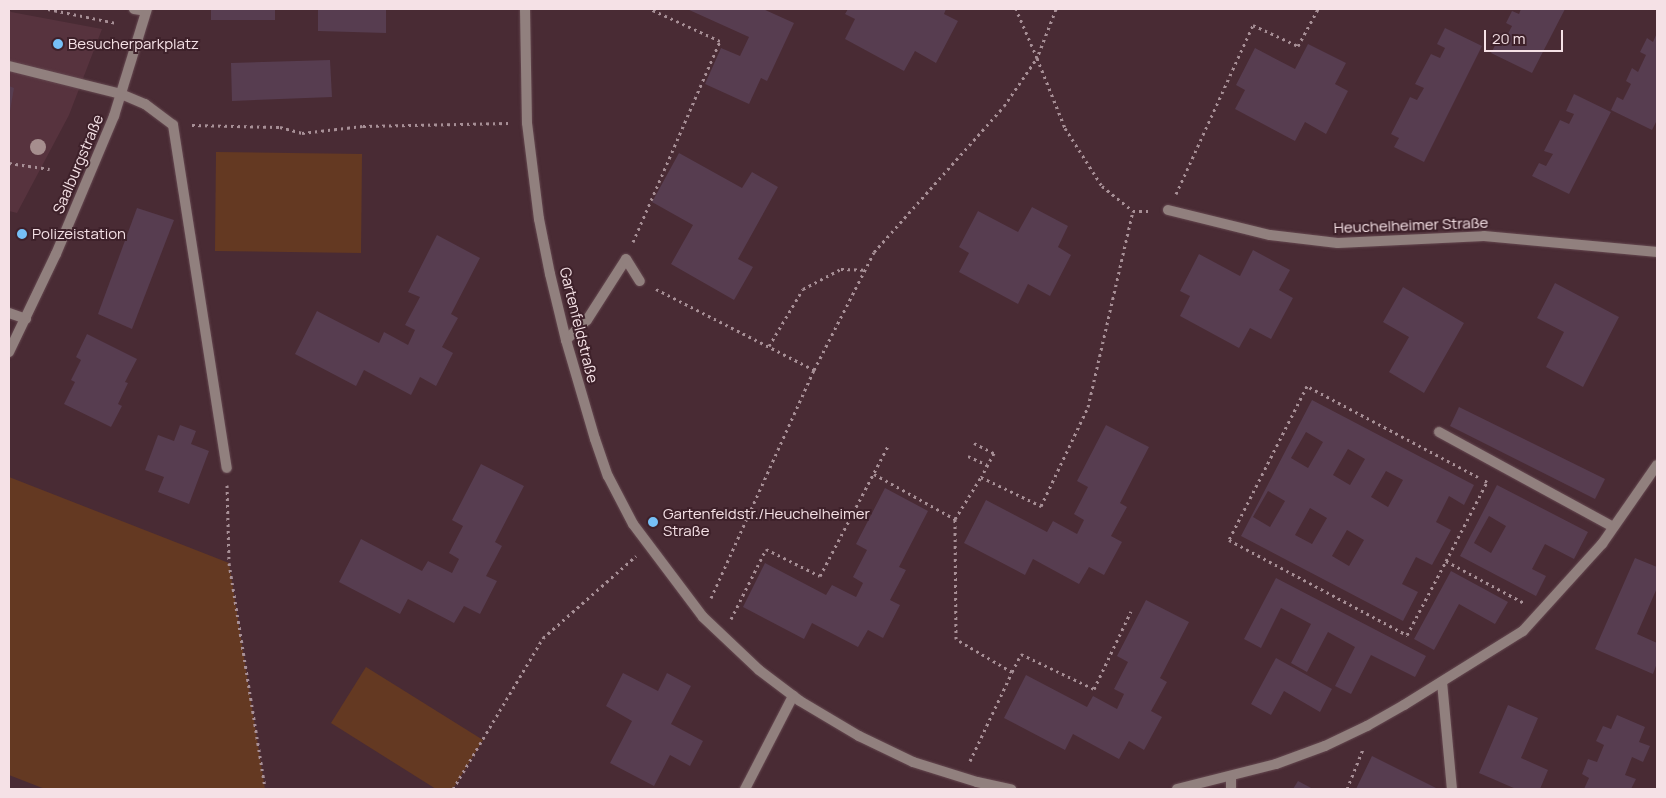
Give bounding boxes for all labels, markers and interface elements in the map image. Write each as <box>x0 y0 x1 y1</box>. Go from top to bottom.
scale bar <box>1486 20 1565 52</box>
text: 20 m <box>1492 28 1525 49</box>
place label: Besucherparkplatz <box>68 35 199 53</box>
marker: Besucherparkplatz <box>52 38 64 50</box>
street label: Saalburgstraße <box>49 112 107 216</box>
street label: Heuchelheimer Straße <box>1333 213 1489 237</box>
place label: Polizeistation <box>32 225 126 243</box>
marker: Polizeistation <box>16 228 28 240</box>
street label: Gartenfeldstraße <box>556 265 602 385</box>
place label: Gartenfeldstr./Heuchelheimer Straße <box>663 504 870 539</box>
marker: Gartenfeldstr./Heuchelheimer Straße <box>647 516 659 528</box>

